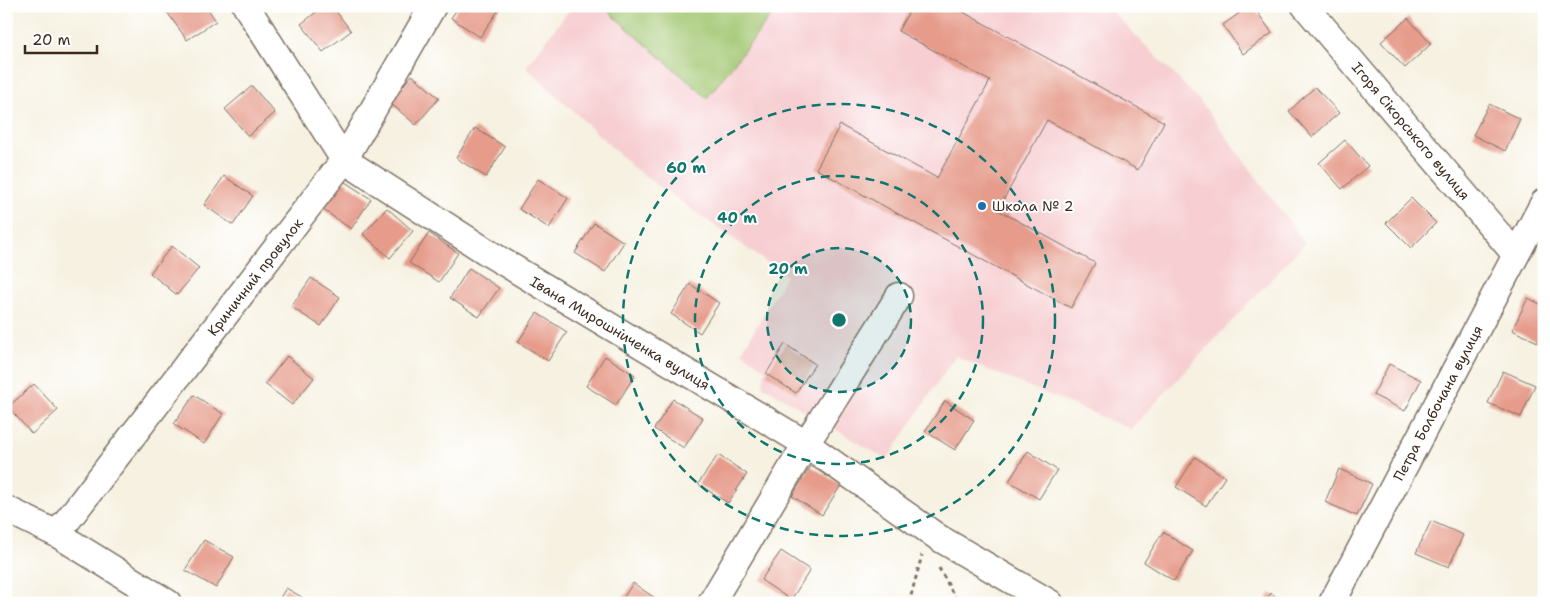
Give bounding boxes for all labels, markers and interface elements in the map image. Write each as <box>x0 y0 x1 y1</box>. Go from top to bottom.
scale bar <box>25 22 98 54</box>
text: 20 m <box>32 30 71 50</box>
street label: Ігоря Сікорського вулиця <box>1348 58 1474 204</box>
text: 60 m <box>666 158 706 178</box>
place label: Школа № 2 <box>992 197 1074 215</box>
marker: Школа № 2 <box>976 200 988 212</box>
text: 40 m <box>717 208 757 228</box>
street label: Криничний провулок <box>203 214 307 340</box>
text: 20 m <box>768 259 808 279</box>
street label: Івана Мирошниченка вулиця <box>527 272 713 394</box>
centre of rings <box>830 311 848 329</box>
street label: Петра Болбочана вулиця <box>1389 322 1487 484</box>

